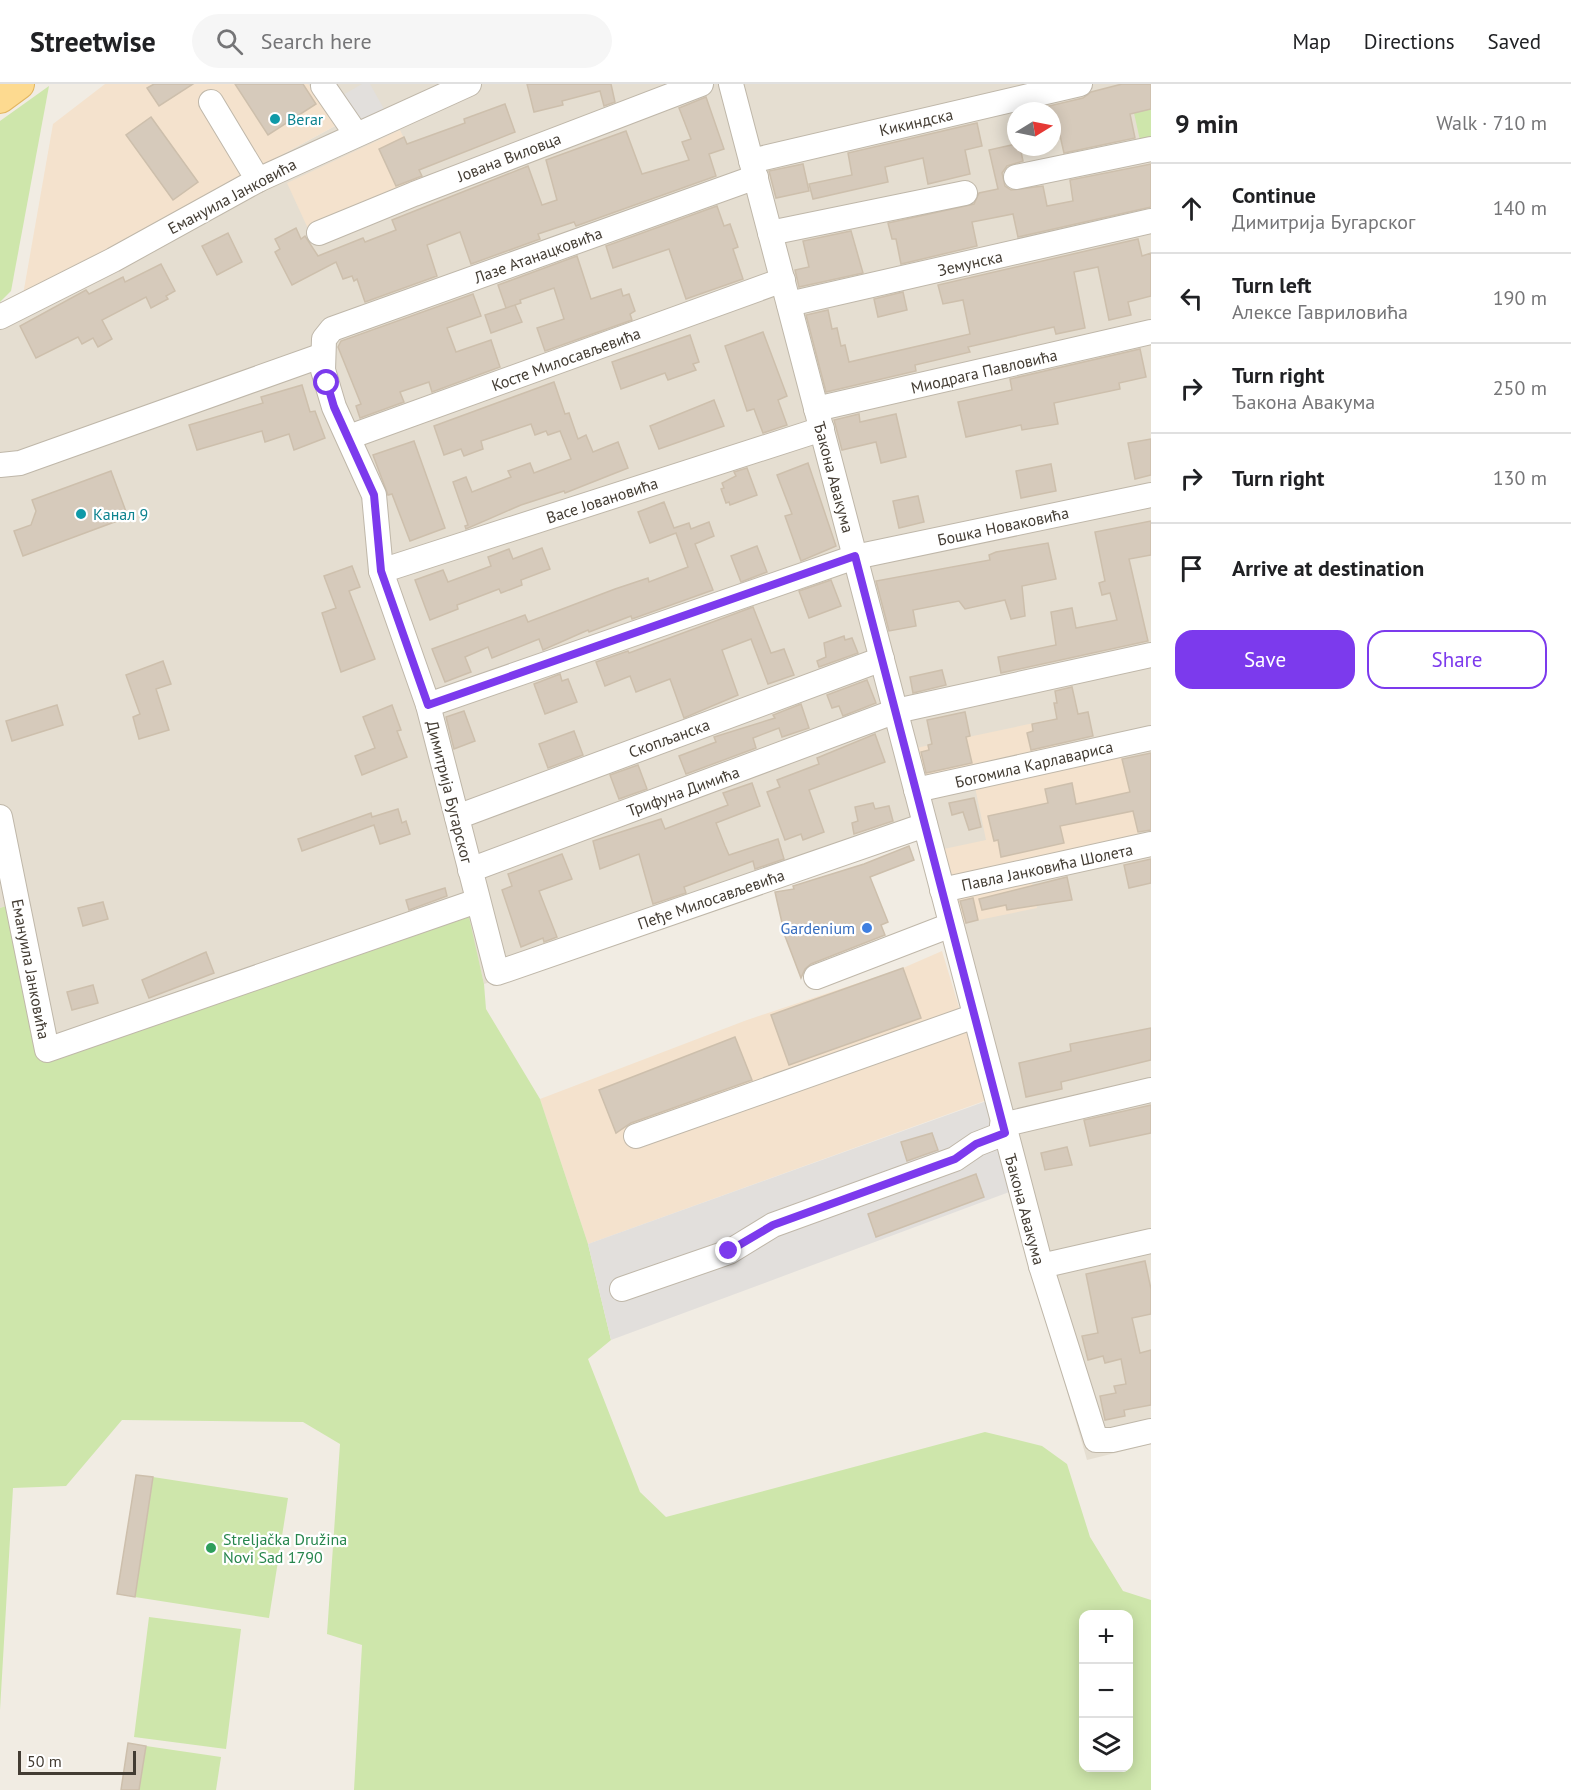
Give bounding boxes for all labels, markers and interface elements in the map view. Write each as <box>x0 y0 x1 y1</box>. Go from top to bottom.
search box <box>192 14 612 68</box>
text: Streetwise <box>30 23 156 60</box>
icon: search <box>213 25 246 58</box>
text: Search here <box>261 27 372 55</box>
text: Map <box>1292 28 1331 55</box>
text: Directions <box>1364 28 1455 55</box>
text: Saved <box>1488 28 1541 55</box>
north arrow <box>1007 102 1061 156</box>
street label: Кикиндска <box>877 104 955 140</box>
text: 9 min <box>1175 107 1238 140</box>
place label: Berar <box>287 109 324 129</box>
text: Walk · 710 m <box>1436 110 1547 136</box>
marker: Berar <box>268 112 282 126</box>
street label: Јована Виловца <box>453 128 564 186</box>
street label: Емануила Јанковића <box>164 154 300 238</box>
text: Continue <box>1232 181 1316 209</box>
icon: ahead <box>1175 192 1208 225</box>
text: 140 m <box>1493 195 1547 221</box>
text: Димитрија Бугарског <box>1232 209 1415 235</box>
street label: Лазе Атанацковића <box>470 223 605 288</box>
street label: Земунска <box>936 246 1004 280</box>
text: Turn left <box>1232 271 1312 299</box>
icon: left <box>1175 282 1208 315</box>
text: 190 m <box>1493 285 1547 311</box>
text: Алексе Гавриловића <box>1232 299 1408 325</box>
street label: Косте Милосављевића <box>489 323 643 395</box>
street label: Миодрага Павловића <box>909 344 1059 398</box>
text: Turn right <box>1232 361 1324 389</box>
route start <box>313 369 339 395</box>
icon: right <box>1175 372 1208 405</box>
text: 250 m <box>1493 375 1547 401</box>
text: Ђакона Авакума <box>1232 389 1375 415</box>
street label: Ђакона Авакума <box>810 419 858 535</box>
icon: right <box>1175 462 1208 495</box>
text: Turn right <box>1232 464 1324 492</box>
text: 130 m <box>1493 465 1547 491</box>
street label: Васе Јовановића <box>544 473 660 527</box>
street label: Бошка Новаковића <box>936 502 1070 550</box>
place label: Канал 9 <box>93 504 148 524</box>
marker: Канал 9 <box>74 507 88 521</box>
icon: arrive <box>1175 552 1208 585</box>
text: Arrive at destination <box>1232 554 1424 582</box>
button: Save <box>1175 630 1355 689</box>
button: Share <box>1367 630 1547 689</box>
street label: Скопљанска <box>626 714 712 762</box>
street label: Димитрија Бугарског <box>423 718 477 866</box>
street label: Богомила Карлавариса <box>953 736 1115 792</box>
street label: Трифуна Димића <box>624 761 742 821</box>
street label: Павла Јанковића Шолета <box>959 839 1135 895</box>
street label: Пеђе Милосављевића <box>635 864 787 934</box>
street label: Емануила Јанковића <box>8 897 54 1041</box>
place label: Gardenium <box>780 918 855 938</box>
marker: Gardenium <box>860 921 874 935</box>
street label: Ђакона Авакума <box>1001 1151 1049 1267</box>
route end <box>715 1237 741 1263</box>
place label: Streljačka Družina Novi Sad 1790 <box>223 1529 347 1567</box>
marker: Streljačka Družina Novi Sad 1790 <box>204 1541 218 1555</box>
map controls <box>1079 1610 1133 1772</box>
button: + <box>1079 1610 1133 1664</box>
button: − <box>1079 1664 1133 1718</box>
button: layers <box>1079 1718 1133 1772</box>
scale bar <box>18 1748 136 1776</box>
text: 50 m <box>27 1751 62 1771</box>

